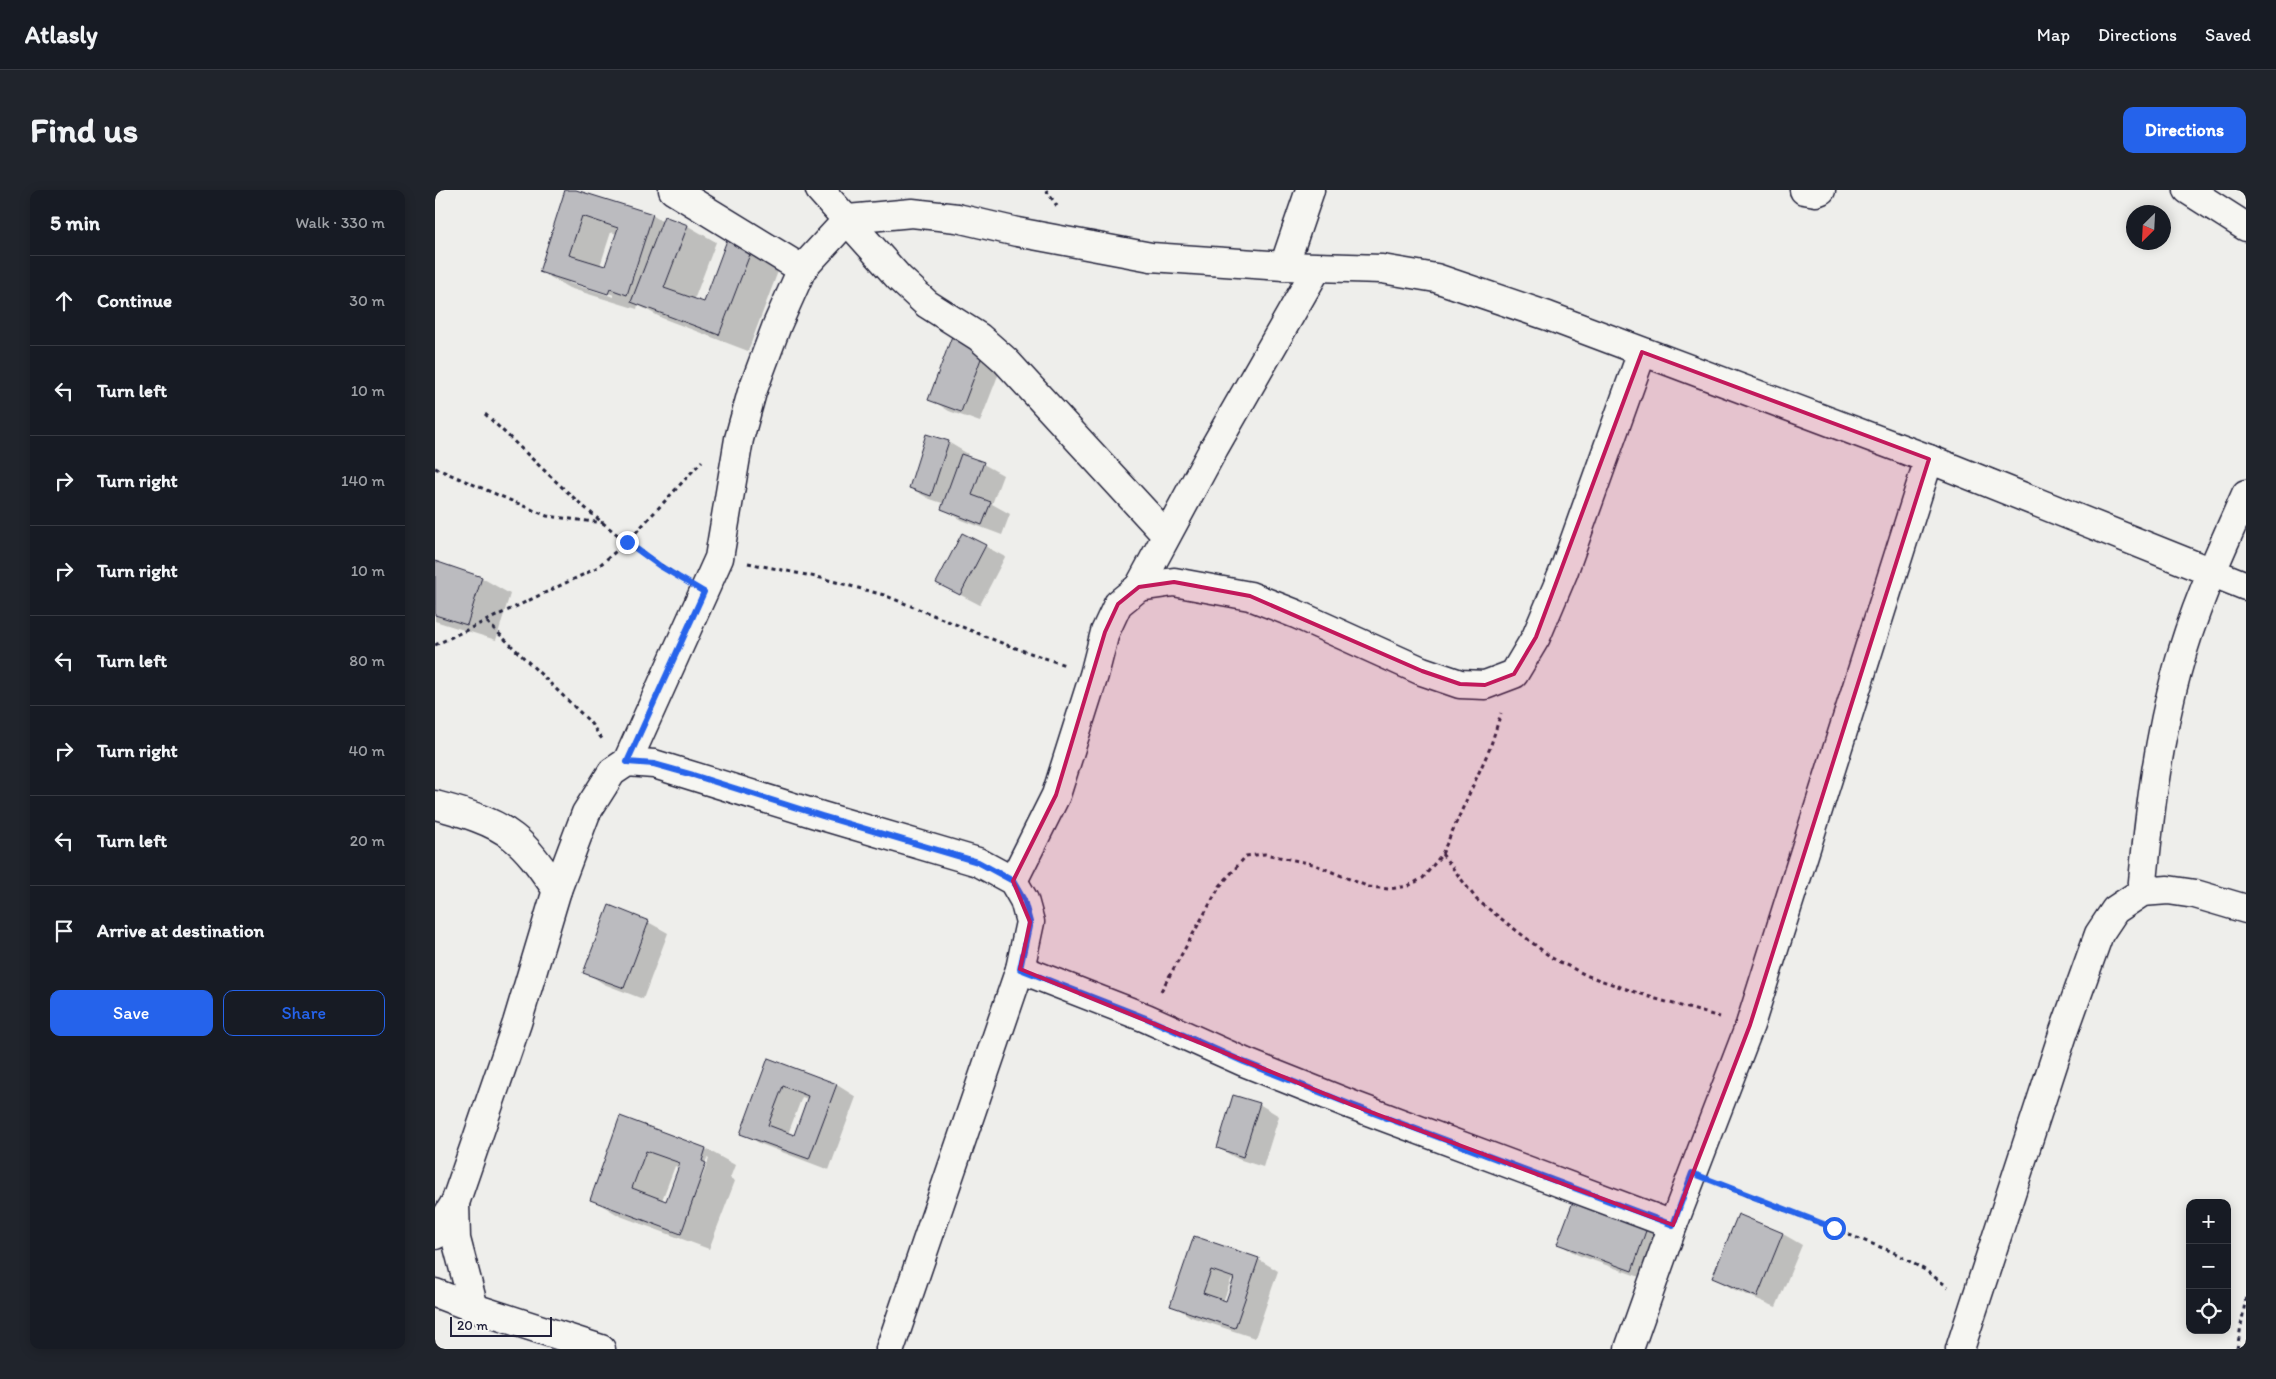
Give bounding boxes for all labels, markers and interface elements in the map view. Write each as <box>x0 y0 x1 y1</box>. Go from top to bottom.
text: Atlasly <box>25 20 98 49</box>
text: Map <box>2037 24 2070 46</box>
text: Directions <box>2098 24 2177 46</box>
text: Saved <box>2205 24 2251 46</box>
button: Directions <box>2123 107 2246 153</box>
text: Find us <box>30 109 138 151</box>
north arrow <box>2126 205 2171 250</box>
text: 5 min <box>50 210 100 235</box>
text: Walk · 330 m <box>295 213 385 232</box>
icon: ahead <box>50 287 78 315</box>
text: Continue <box>97 289 172 312</box>
text: 30 m <box>349 291 385 310</box>
icon: left <box>50 377 78 405</box>
text: Turn left <box>97 379 167 402</box>
text: 10 m <box>351 381 385 400</box>
icon: right <box>50 467 78 495</box>
text: Turn right <box>97 469 178 492</box>
text: 140 m <box>341 471 385 490</box>
route end <box>616 531 639 554</box>
icon: right <box>50 557 78 585</box>
text: Turn right <box>97 559 178 582</box>
text: 10 m <box>351 561 385 580</box>
icon: left <box>50 647 78 675</box>
text: Turn left <box>97 649 167 672</box>
text: 80 m <box>349 651 385 670</box>
icon: right <box>50 737 78 765</box>
text: Turn right <box>97 739 178 762</box>
text: 40 m <box>348 741 385 760</box>
icon: left <box>50 827 78 855</box>
text: Turn left <box>97 829 167 852</box>
text: 20 m <box>350 831 385 850</box>
icon: arrive <box>50 917 78 945</box>
text: Arrive at destination <box>97 919 264 942</box>
button: Save <box>50 990 213 1036</box>
button: Share <box>223 990 385 1036</box>
map controls <box>2186 1199 2231 1334</box>
button: + <box>2186 1199 2231 1244</box>
route start <box>1823 1217 1846 1240</box>
button: − <box>2186 1244 2231 1289</box>
button: locate <box>2186 1289 2231 1334</box>
scale bar <box>450 1314 553 1337</box>
text: 20 m <box>457 1317 488 1334</box>

